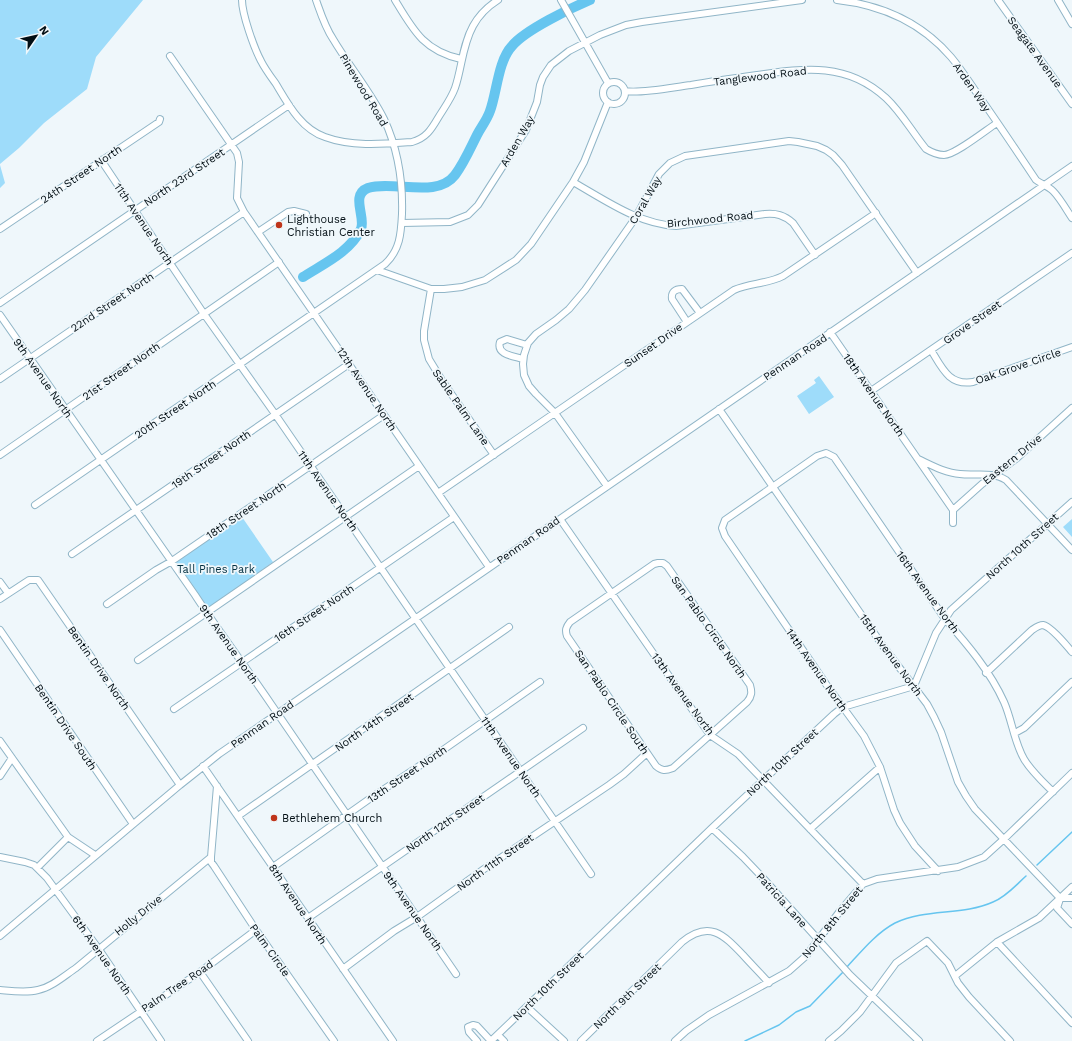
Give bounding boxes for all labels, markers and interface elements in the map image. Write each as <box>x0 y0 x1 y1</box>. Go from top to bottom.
street label: Seagate Avenue <box>1004 14 1065 90</box>
north arrow <box>16 16 56 56</box>
text: N <box>36 24 52 38</box>
street label: Pinewood Road <box>337 52 390 129</box>
street label: Arden Way <box>950 60 993 115</box>
street label: Tanglewood Road <box>713 64 807 89</box>
street label: Arden Way <box>498 113 537 169</box>
street label: 24th Street North <box>38 142 124 206</box>
street label: North 23rd Street <box>141 145 228 209</box>
street label: Coral Way <box>627 174 664 226</box>
street label: 11th Avenue North <box>111 181 176 268</box>
street label: Birchwood Road <box>666 208 754 231</box>
place label: Lighthouse Christian Center <box>287 213 375 239</box>
marker: Lighthouse Christian Center <box>274 220 284 230</box>
street label: 22nd Street North <box>68 270 156 335</box>
street label: Grove Street <box>941 297 1004 347</box>
street label: Sunset Drive <box>622 320 685 370</box>
street label: Penman Road <box>761 331 830 383</box>
street label: 9th Avenue North <box>10 336 75 421</box>
street label: 21st Street North <box>80 340 163 403</box>
street label: 12th Avenue North <box>334 345 399 434</box>
street label: Oak Grove Circle <box>974 346 1063 387</box>
street label: 18th Avenue North <box>840 351 907 439</box>
street label: Sable Palm Lane <box>429 367 492 448</box>
street label: 20th Street North <box>132 377 218 441</box>
street label: 19th Street North <box>169 427 253 491</box>
street label: Eastern Drive <box>980 432 1045 487</box>
street label: 11th Avenue North <box>295 448 360 534</box>
street label: 18th Street North <box>204 479 289 542</box>
street label: North 10th Street <box>983 510 1062 582</box>
street label: Penman Road <box>494 514 562 567</box>
street label: 16th Avenue North <box>893 549 962 636</box>
park label: Tall Pines Park <box>177 563 255 576</box>
street label: San Pablo Circle North <box>668 574 749 681</box>
street label: 16th Street North <box>272 582 357 645</box>
street label: 9th Avenue North <box>196 602 261 687</box>
street label: 15th Avenue North <box>856 612 925 699</box>
street label: Bentin Drive North <box>65 624 132 713</box>
street label: 14th Avenue North <box>783 626 850 714</box>
street label: San Pablo Circle South <box>572 647 652 757</box>
street label: 13th Avenue North <box>648 651 717 738</box>
street label: Bentin Drive South <box>32 682 99 773</box>
street label: North 14th Street <box>332 690 416 754</box>
street label: Penman Road <box>228 698 296 751</box>
street label: 11th Avenue North <box>478 714 543 800</box>
street label: North 10th Street <box>744 726 821 799</box>
street label: 13th Street North <box>365 743 449 806</box>
street label: North 12th Street <box>404 791 487 855</box>
place label: Bethlehem Church <box>282 812 382 825</box>
marker: Bethlehem Church <box>269 813 279 823</box>
street label: North 11th Street <box>454 831 536 894</box>
street label: 8th Avenue North <box>266 862 329 947</box>
street label: 9th Avenue North <box>380 869 445 954</box>
street label: Patricia Lane <box>754 870 810 931</box>
street label: North 8th Street <box>799 883 866 961</box>
street label: Holly Drive <box>112 892 165 939</box>
street label: 6th Avenue North <box>69 913 134 998</box>
street label: Palm Circle <box>247 921 292 979</box>
street label: North 10th Street <box>510 949 587 1023</box>
street label: Palm Tree Road <box>139 958 216 1015</box>
street label: North 9th Street <box>591 961 664 1032</box>

